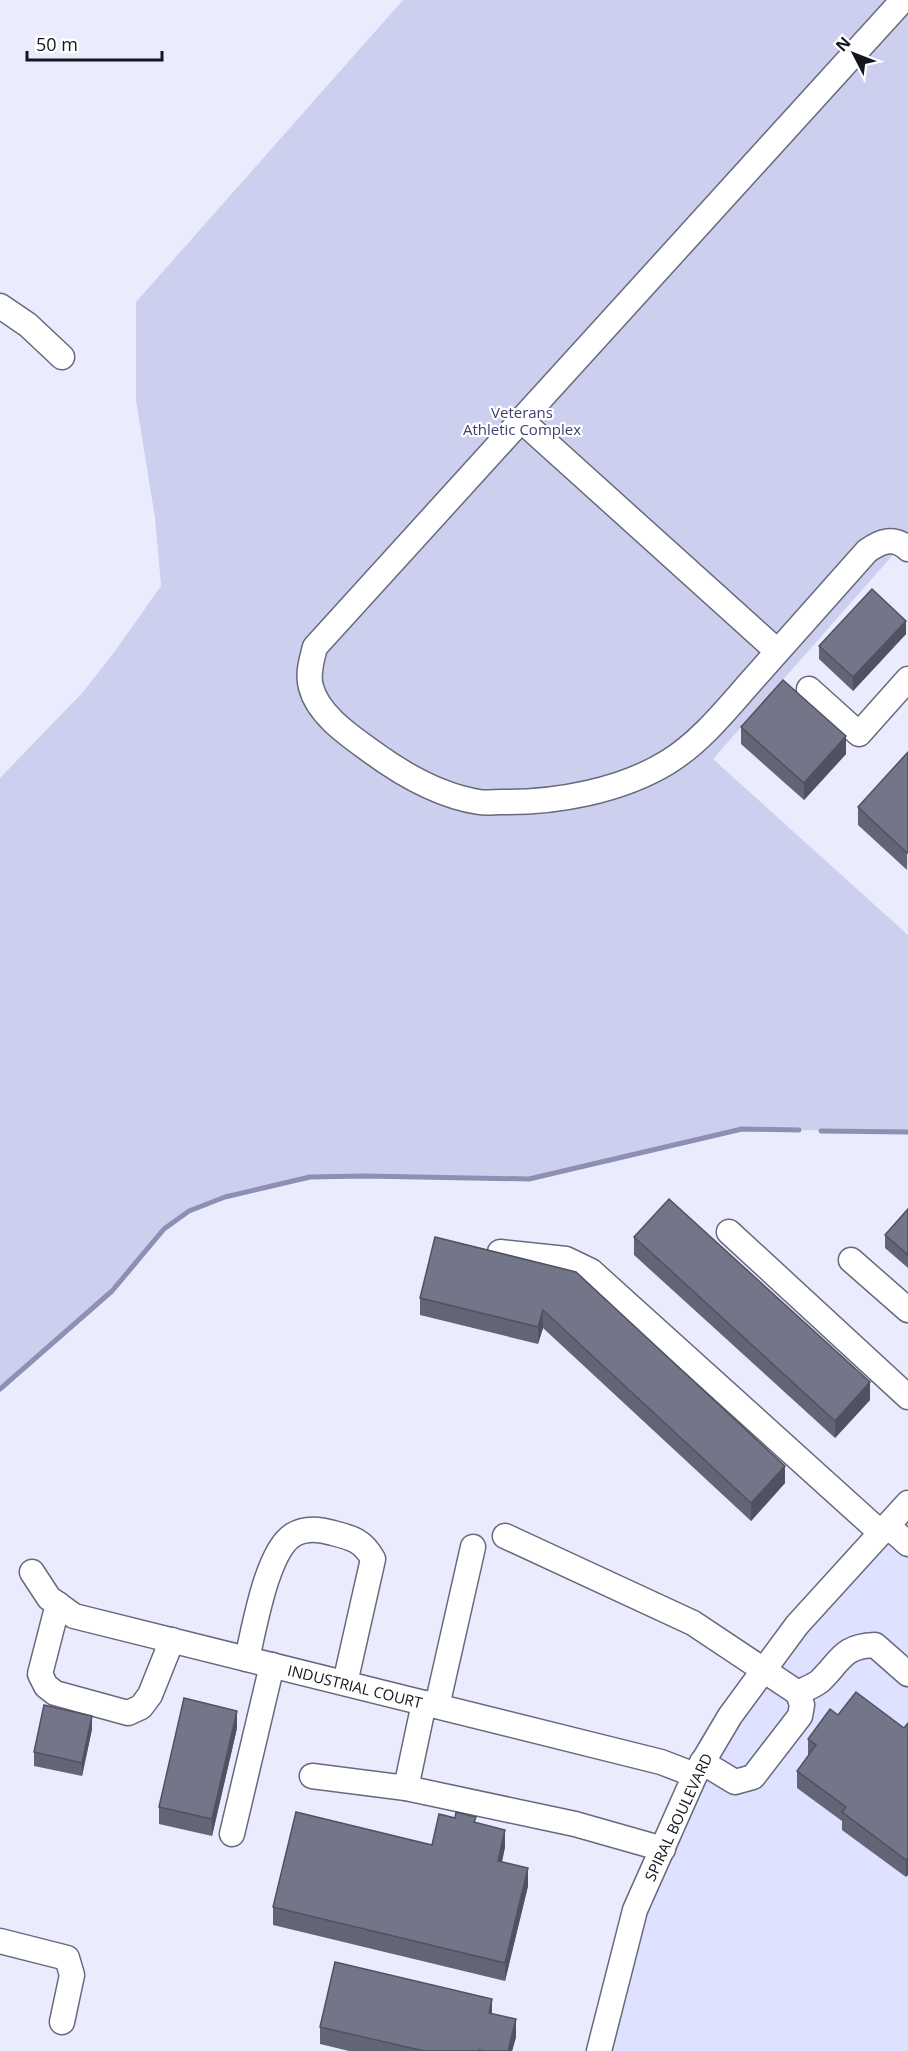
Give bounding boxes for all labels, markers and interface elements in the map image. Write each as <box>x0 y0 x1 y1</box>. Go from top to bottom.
scale bar <box>27 24 162 62</box>
north arrow <box>824 24 884 84</box>
text: 50 m <box>36 32 78 56</box>
text: N <box>830 32 855 56</box>
park label: Veterans Athletic Complex <box>463 402 581 439</box>
street label: INDUSTRIAL COURT <box>286 1660 425 1713</box>
street label: SPIRAL BOULEVARD <box>640 1750 716 1884</box>

